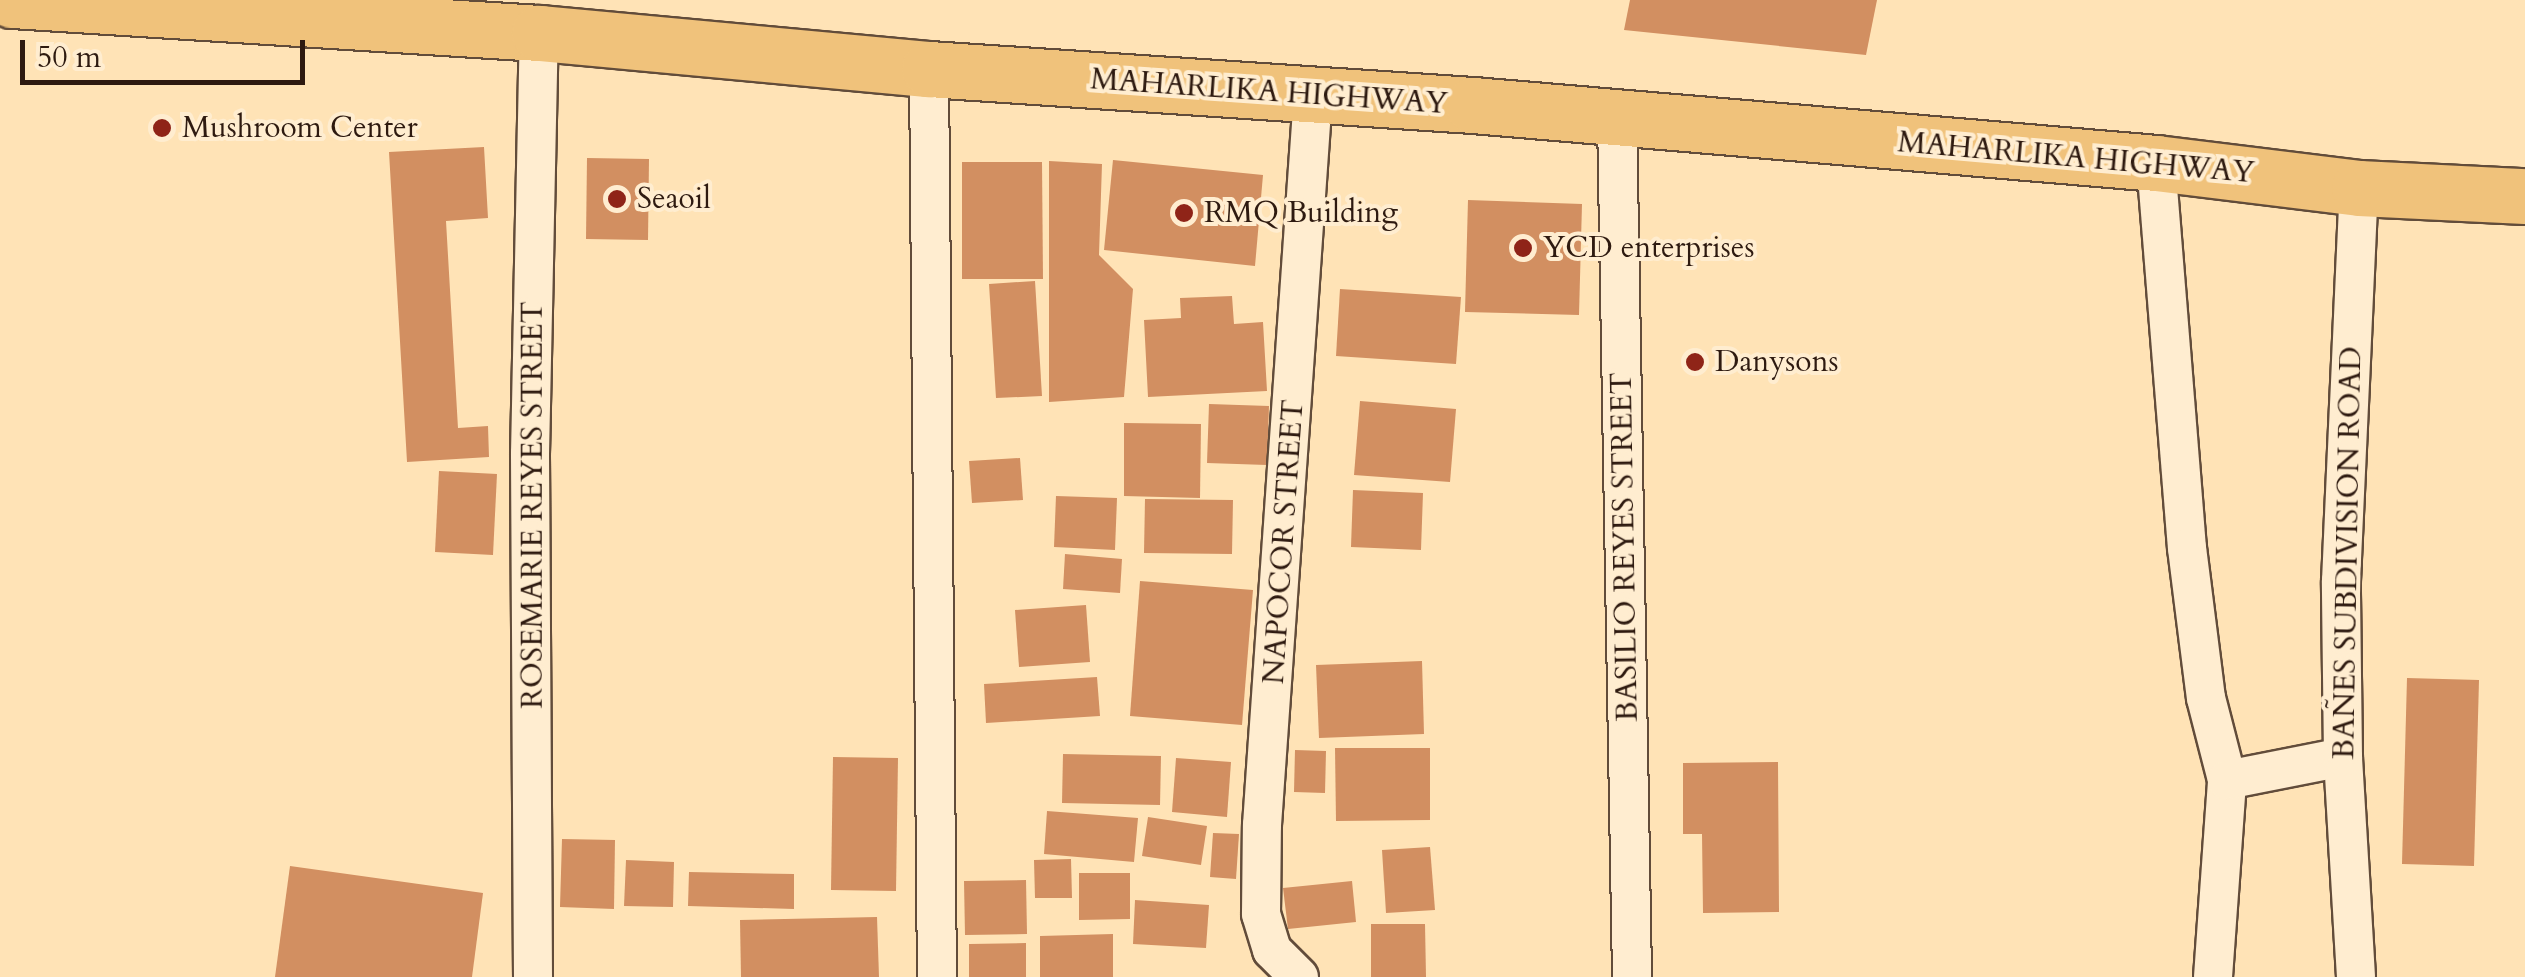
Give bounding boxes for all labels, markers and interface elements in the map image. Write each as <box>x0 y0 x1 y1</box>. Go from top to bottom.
scale bar <box>25 20 310 82</box>
text: 50 m <box>37 37 101 78</box>
street label: MAHARLIKA HIGHWAY <box>1089 62 1449 122</box>
place label: Mushroom Center <box>182 110 418 146</box>
marker: Mushroom Center <box>151 117 173 139</box>
street label: MAHARLIKA HIGHWAY <box>1896 124 2256 192</box>
place label: Seaoil <box>637 181 711 217</box>
marker: Seaoil <box>606 188 628 210</box>
place label: RMQ Building <box>1204 195 1398 231</box>
marker: RMQ Building <box>1173 202 1195 224</box>
place label: YCD enterprises <box>1543 230 1754 266</box>
marker: YCD enterprises <box>1512 237 1534 259</box>
street label: ROSEMARIE REYES STREET <box>515 301 551 709</box>
place label: Danysons <box>1715 344 1839 380</box>
street label: BAÑES SUBDIVISION ROAD <box>2326 346 2370 760</box>
marker: Danysons <box>1684 351 1706 373</box>
street label: BASILIO REYES STREET <box>1604 372 1646 722</box>
street label: NAPOCOR STREET <box>1256 399 1312 685</box>

